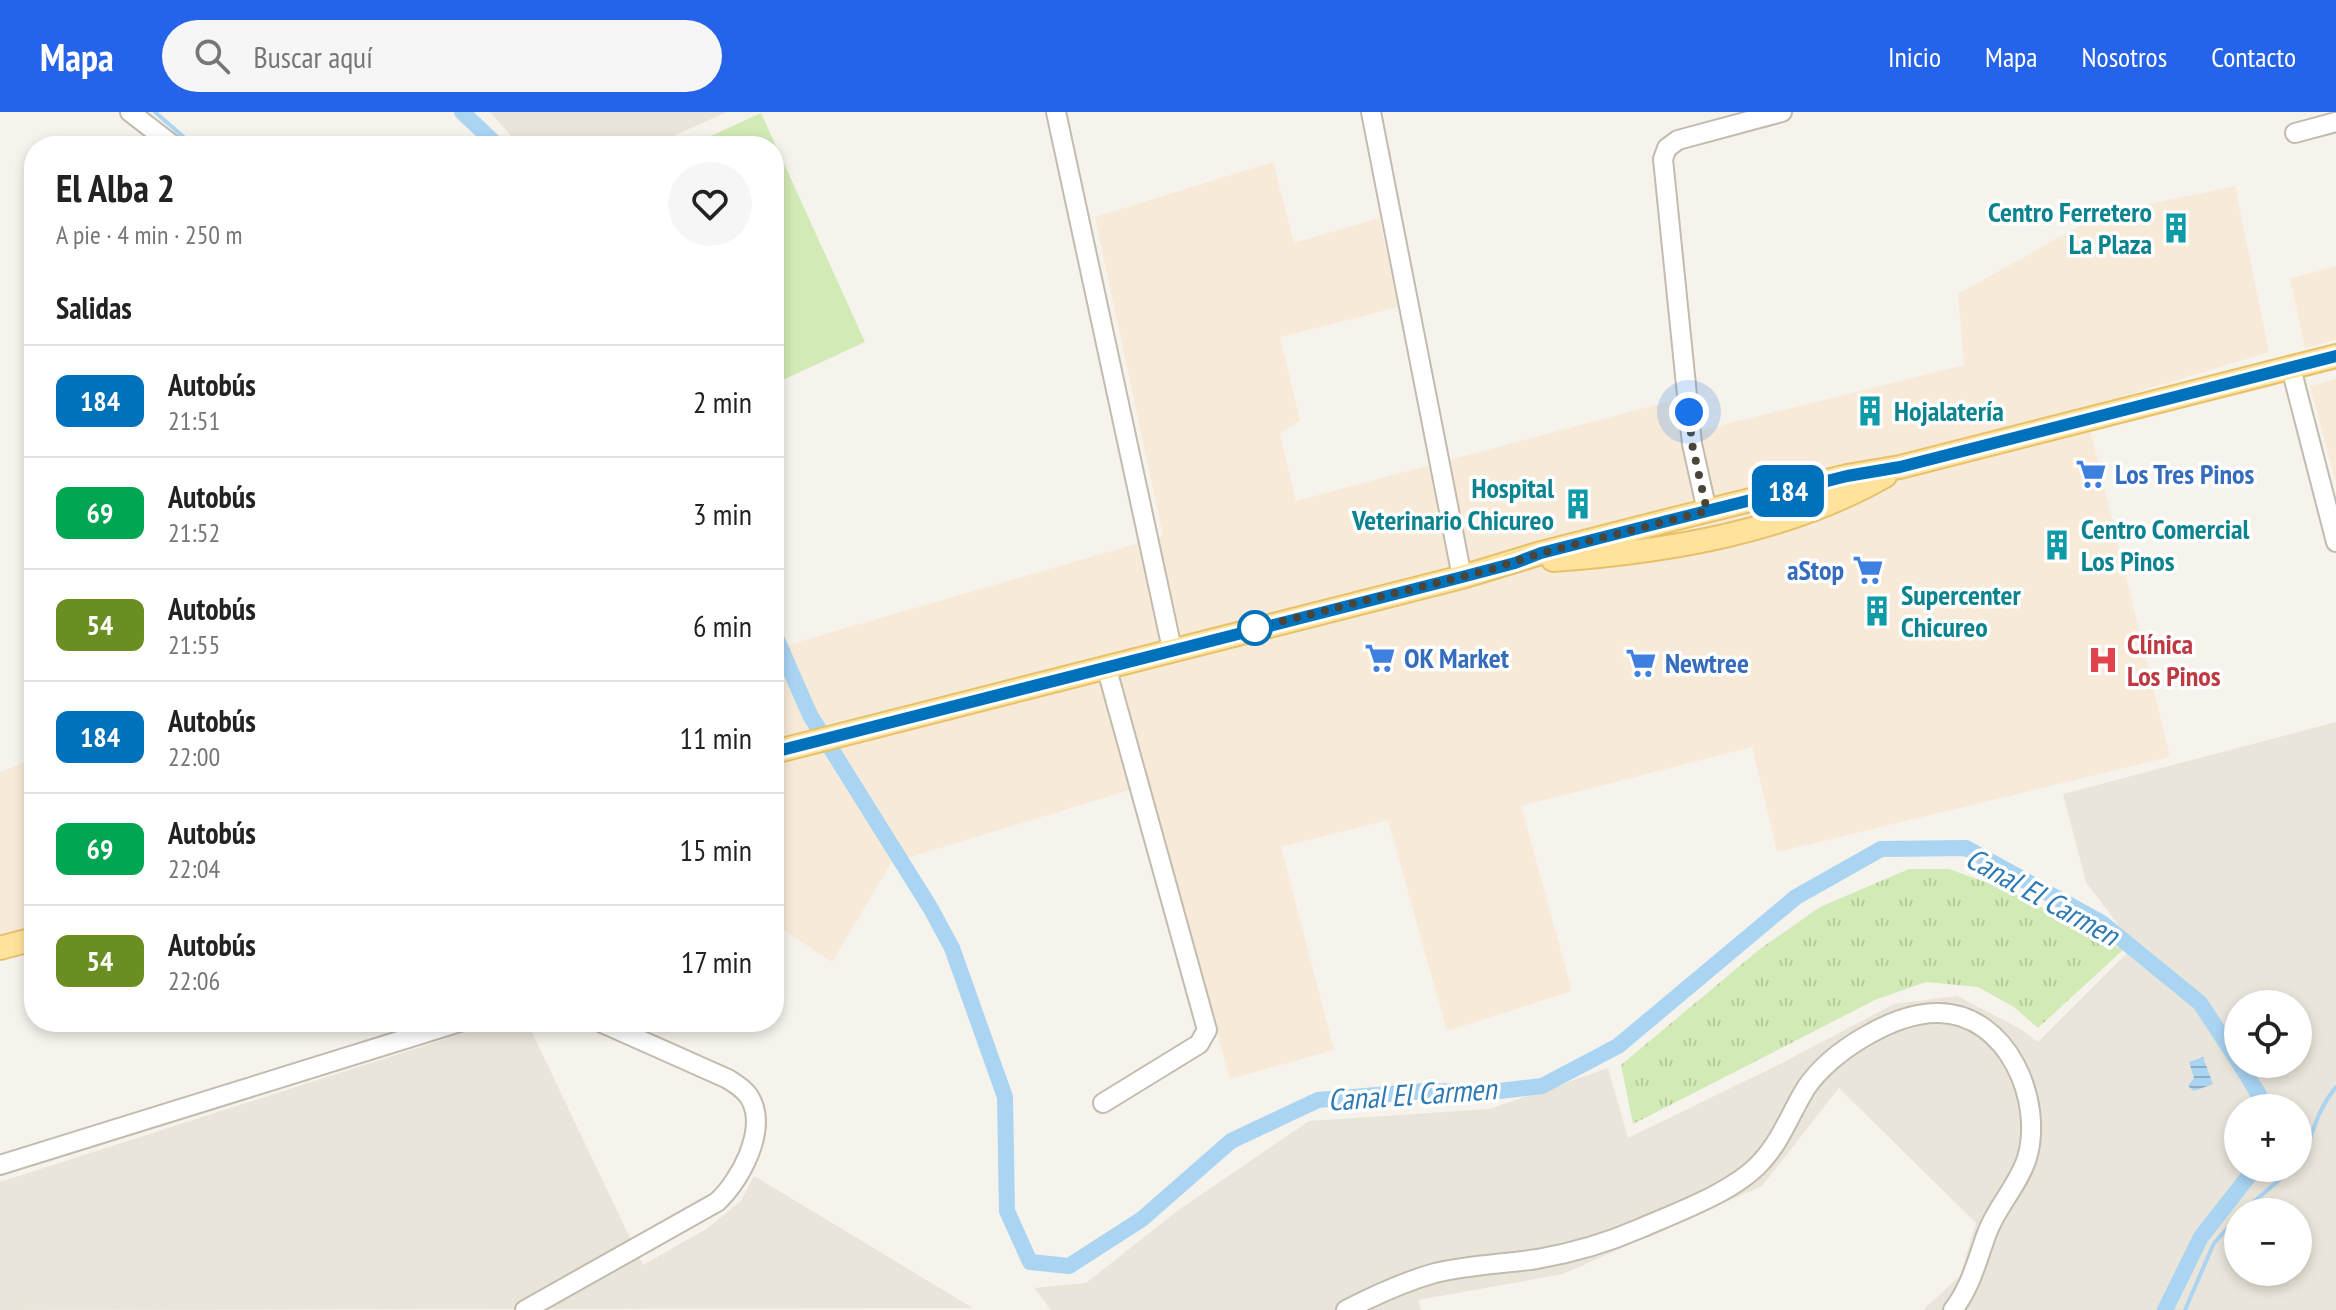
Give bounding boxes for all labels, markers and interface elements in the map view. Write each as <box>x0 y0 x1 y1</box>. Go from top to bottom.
search box <box>162 20 722 92</box>
text: Mapa <box>40 32 114 81</box>
icon: search <box>190 34 234 78</box>
text: Buscar aquí <box>254 37 373 76</box>
text: Inicio <box>1888 38 1941 75</box>
text: Mapa <box>1985 38 2037 75</box>
text: Nosotros <box>2081 38 2167 75</box>
text: Contacto <box>2211 38 2296 75</box>
button: heart <box>668 162 752 246</box>
text: El Alba 2 <box>56 163 175 212</box>
place label: Centro Ferretero La Plaza <box>1988 193 2152 262</box>
building icon: Centro Ferretero La Plaza <box>2159 211 2193 245</box>
text: A pie · 4 min · 250 m <box>56 218 243 251</box>
text: Salidas <box>56 288 132 327</box>
text: Autobús <box>168 365 256 404</box>
text: 184 <box>80 382 120 419</box>
text: 2 min <box>693 382 752 421</box>
your location <box>1669 392 1709 432</box>
place label: Hojalatería <box>1894 392 2004 429</box>
building icon: Hojalatería <box>1853 394 1887 428</box>
text: 21:51 <box>168 404 220 437</box>
place label: Los Tres Pinos <box>2115 455 2255 492</box>
supermarket icon: Los Tres Pinos <box>2074 457 2108 491</box>
line badge: 184 <box>1742 465 1834 517</box>
place label: Hospital Veterinario Chicureo <box>1351 469 1554 538</box>
text: 184 <box>1768 472 1808 509</box>
text: Autobús <box>168 477 256 516</box>
building icon: Hospital Veterinario Chicureo <box>1561 487 1595 521</box>
text: 69 <box>87 494 113 531</box>
text: 3 min <box>693 494 752 533</box>
place label: Centro Comercial Los Pinos <box>2081 510 2250 579</box>
text: 21:52 <box>168 516 220 549</box>
building icon: Centro Comercial Los Pinos <box>2040 528 2074 562</box>
place label: aStop <box>1787 551 1844 588</box>
supermarket icon: aStop <box>1851 553 1885 587</box>
place label: Supercenter Chicureo <box>1901 576 2022 645</box>
text: Autobús <box>168 589 256 628</box>
building icon: Supercenter Chicureo <box>1860 594 1894 628</box>
text: 54 <box>87 606 113 643</box>
text: 6 min <box>693 606 752 645</box>
unlabelled marker <box>1238 611 1272 645</box>
place label: Clínica Los Pinos <box>2127 625 2221 694</box>
text: 21:55 <box>168 628 220 661</box>
place label: OK Market <box>1404 639 1509 676</box>
supermarket icon: OK Market <box>1363 641 1397 675</box>
hospital icon: Clínica Los Pinos <box>2086 643 2120 677</box>
place label: Newtree <box>1665 644 1749 681</box>
supermarket icon: Newtree <box>1624 646 1658 680</box>
text: Autobús <box>168 701 256 740</box>
text: 184 <box>80 718 120 755</box>
text: 11 min <box>679 718 752 757</box>
text: 22:00 <box>168 740 220 773</box>
text: Autobús <box>168 813 256 852</box>
text: 69 <box>87 830 113 867</box>
text: 15 min <box>679 830 752 869</box>
water label: Canal El Carmen <box>1959 838 2128 955</box>
text: 22:04 <box>168 852 220 885</box>
text: Autobús <box>168 925 256 964</box>
text: 54 <box>87 942 113 979</box>
text: 17 min <box>681 942 752 981</box>
text: 22:06 <box>168 964 220 997</box>
map controls <box>2224 990 2312 1286</box>
button: locate <box>2224 990 2312 1078</box>
water label: Canal El Carmen <box>1326 1068 1499 1119</box>
button: + <box>2224 1094 2312 1182</box>
button: − <box>2224 1198 2312 1286</box>

